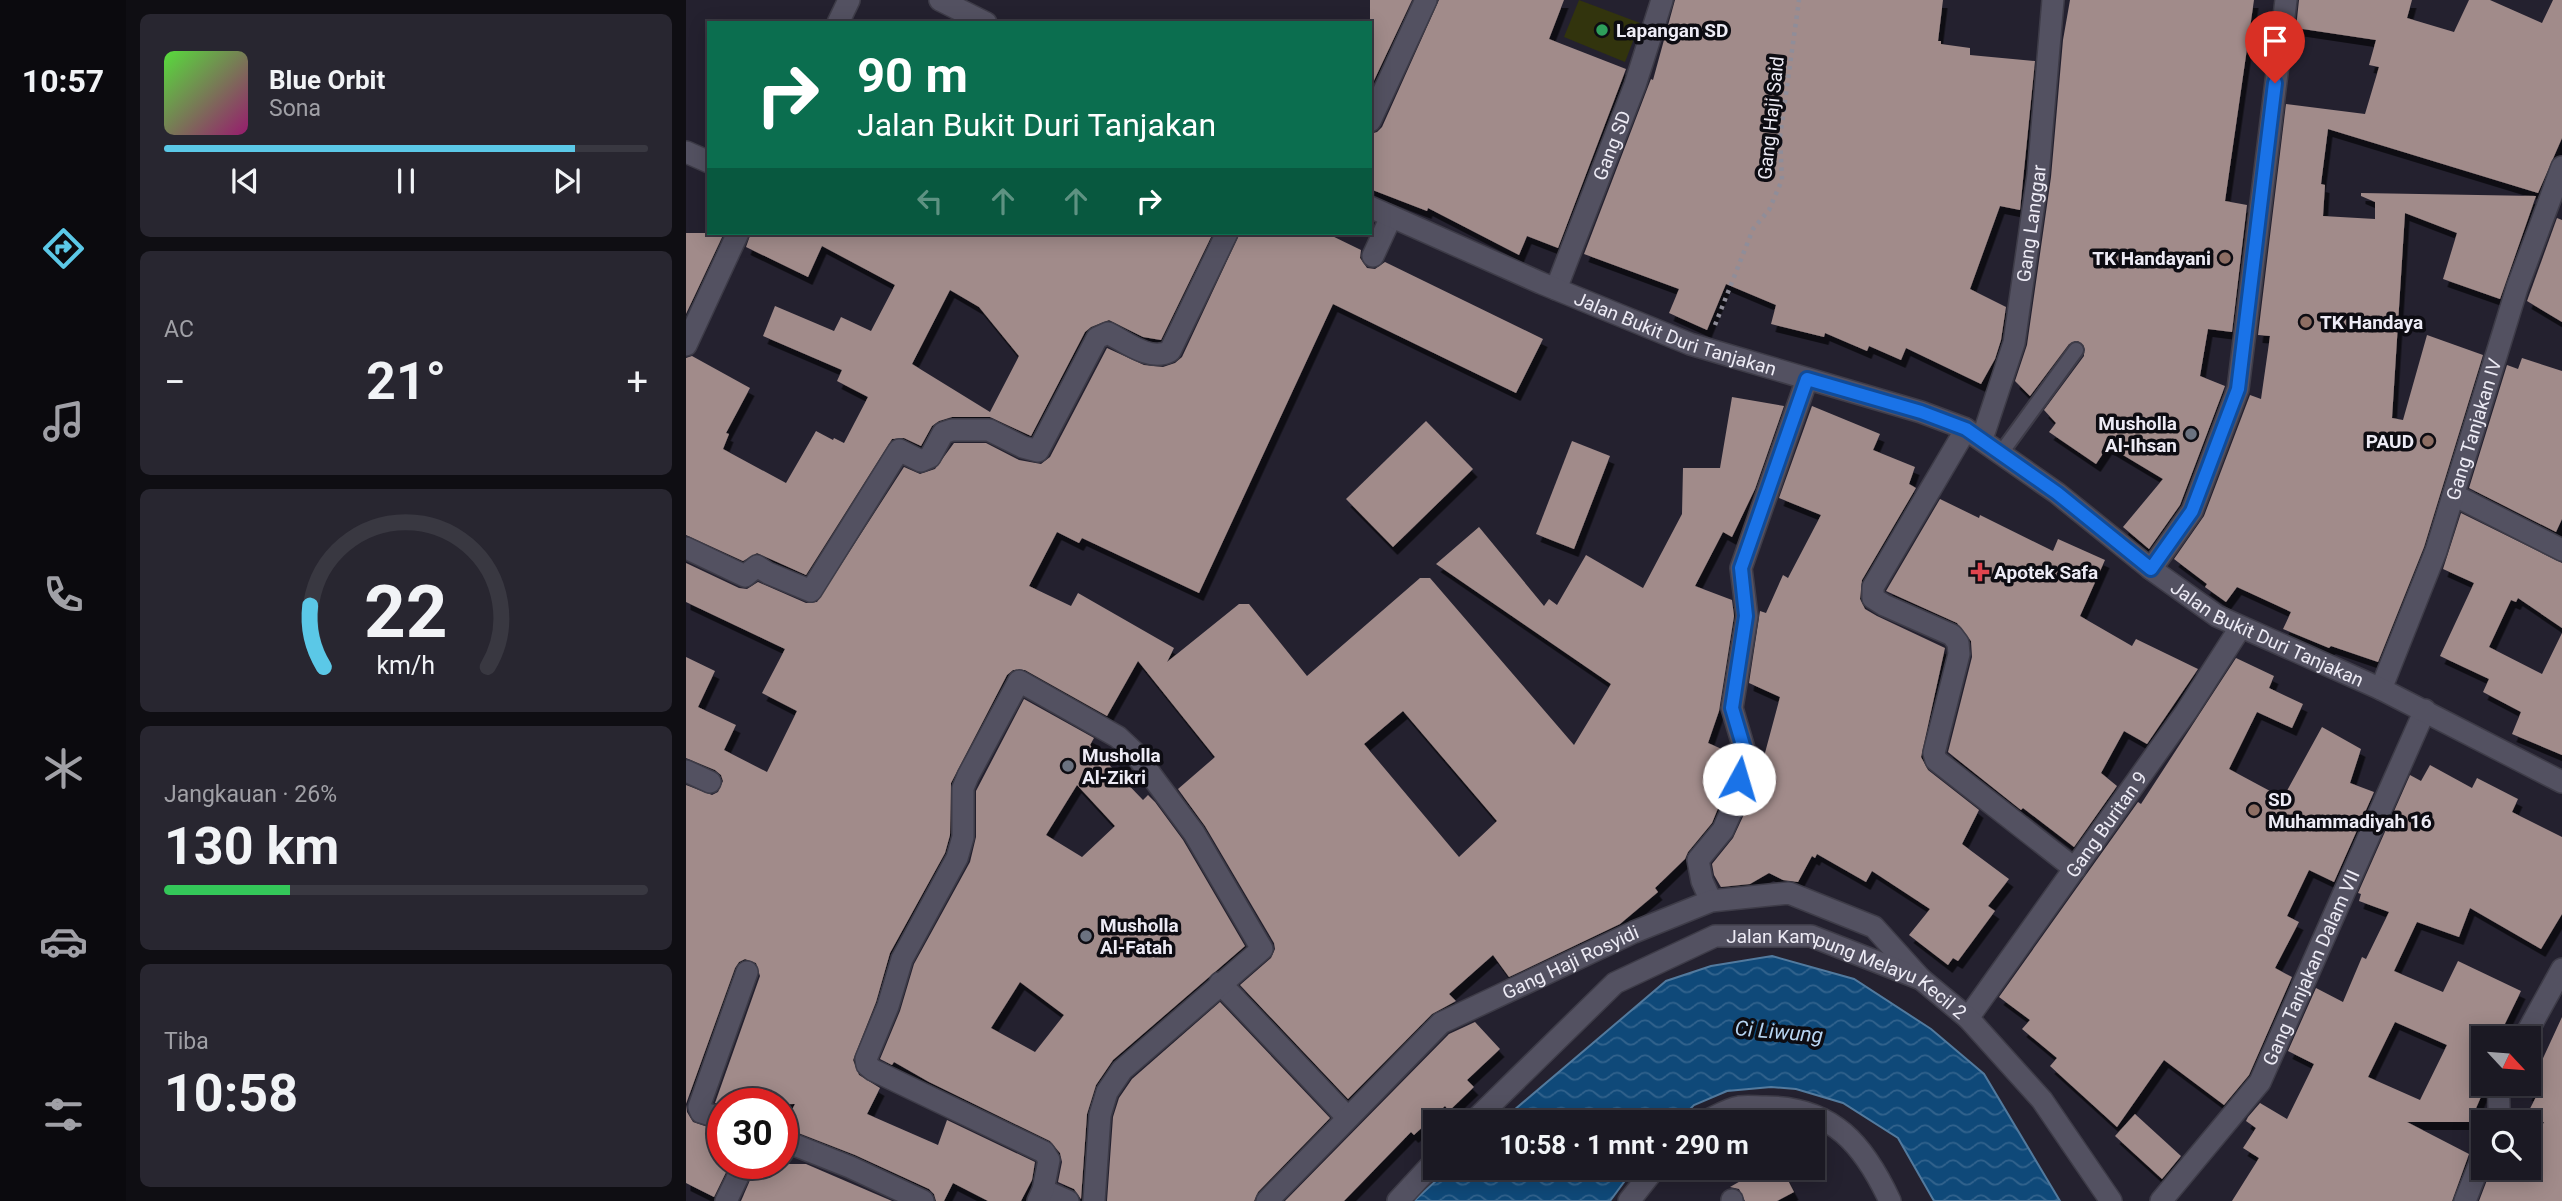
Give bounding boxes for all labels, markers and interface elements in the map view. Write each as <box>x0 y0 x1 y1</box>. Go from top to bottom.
pin <box>2245 11 2305 83</box>
place label: Lapangan SD <box>1616 19 1728 42</box>
marker: Lapangan SD <box>1594 22 1610 38</box>
icon: arrive <box>2256 22 2294 60</box>
text: 90 m <box>857 47 968 104</box>
icon: right <box>742 49 833 140</box>
street label: Gang Haji Said <box>1753 55 1789 181</box>
text: 10:57 <box>22 62 104 100</box>
text: Blue Orbit <box>269 65 385 95</box>
text: Sona <box>269 95 321 122</box>
text: Jalan Bukit Duri Tanjakan <box>857 106 1216 144</box>
street label: Gang SD <box>1588 107 1636 184</box>
icon: previous <box>226 162 264 200</box>
icon: pause <box>387 162 425 200</box>
icon: next <box>548 162 586 200</box>
street label: Gang Langgar <box>2011 163 2050 284</box>
icon: left <box>911 182 949 220</box>
icon: ahead <box>984 182 1022 220</box>
icon: ahead <box>1057 182 1095 220</box>
icon: right <box>1130 182 1168 220</box>
icon: directions <box>39 224 88 273</box>
place label: TK Handayani <box>2092 247 2211 270</box>
marker: TK Handayani <box>2217 250 2233 266</box>
street label: Jalan Bukit Duri Tanjakan <box>1571 286 1779 380</box>
place label: TK Handaya <box>2320 311 2423 334</box>
marker: TK Handaya <box>2298 314 2314 330</box>
text: AC <box>164 316 194 343</box>
text: 21° <box>366 351 446 412</box>
street label: Gang Tanjakan IV <box>2441 355 2506 503</box>
text: − <box>164 360 186 404</box>
text: + <box>626 360 648 404</box>
icon: music <box>39 397 88 446</box>
place label: Musholla Al-Ihsan <box>2098 412 2177 457</box>
marker: Musholla Al-Ihsan <box>2183 426 2199 442</box>
place label: PAUD <box>2366 430 2414 453</box>
marker: PAUD <box>2420 433 2436 449</box>
place label: Apotek Safa <box>1994 561 2098 584</box>
marker: Apotek Safa <box>1972 564 1988 580</box>
text: 22 <box>364 569 448 655</box>
icon: phone <box>39 570 88 619</box>
street label: Jalan Bukit Duri Tanjakan <box>2166 575 2367 691</box>
text: km/h <box>377 650 435 679</box>
position arrow <box>1702 742 1776 816</box>
icon: climate <box>39 744 88 793</box>
place label: Musholla Al-Zikri <box>1082 744 1161 789</box>
marker: Musholla Al-Zikri <box>1060 758 1076 774</box>
street label: Gang Buritan 9 <box>2060 767 2152 882</box>
text: Jangkauan · 26% <box>164 781 337 808</box>
place label: SD Muhammadiyah 16 <box>2268 788 2432 833</box>
marker: SD Muhammadiyah 16 <box>2246 802 2262 818</box>
text: 130 km <box>164 816 339 877</box>
street label: Gang Tanjakan Dalam VII <box>2257 866 2364 1069</box>
place label: Musholla Al-Fatah <box>1100 914 1179 959</box>
icon: car <box>39 917 88 966</box>
street label: Gang Haji Rosyidi <box>1498 920 1642 1004</box>
street label: Jalan Kampung Melayu Kecil 2 <box>1726 925 1972 1024</box>
marker: Musholla Al-Fatah <box>1078 928 1094 944</box>
water label: Ci Liwung <box>1734 1016 1824 1048</box>
north arrow <box>2471 1026 2541 1096</box>
map controls <box>2471 1026 2541 1180</box>
text: Tiba <box>164 1028 209 1055</box>
text: 10:58 <box>164 1063 298 1124</box>
speed limit sign: 30 <box>707 1088 798 1179</box>
icon: filters <box>39 1090 88 1139</box>
button: search <box>2471 1110 2541 1180</box>
text: 10:58 · 1 mnt · 290 m <box>1499 1130 1749 1160</box>

